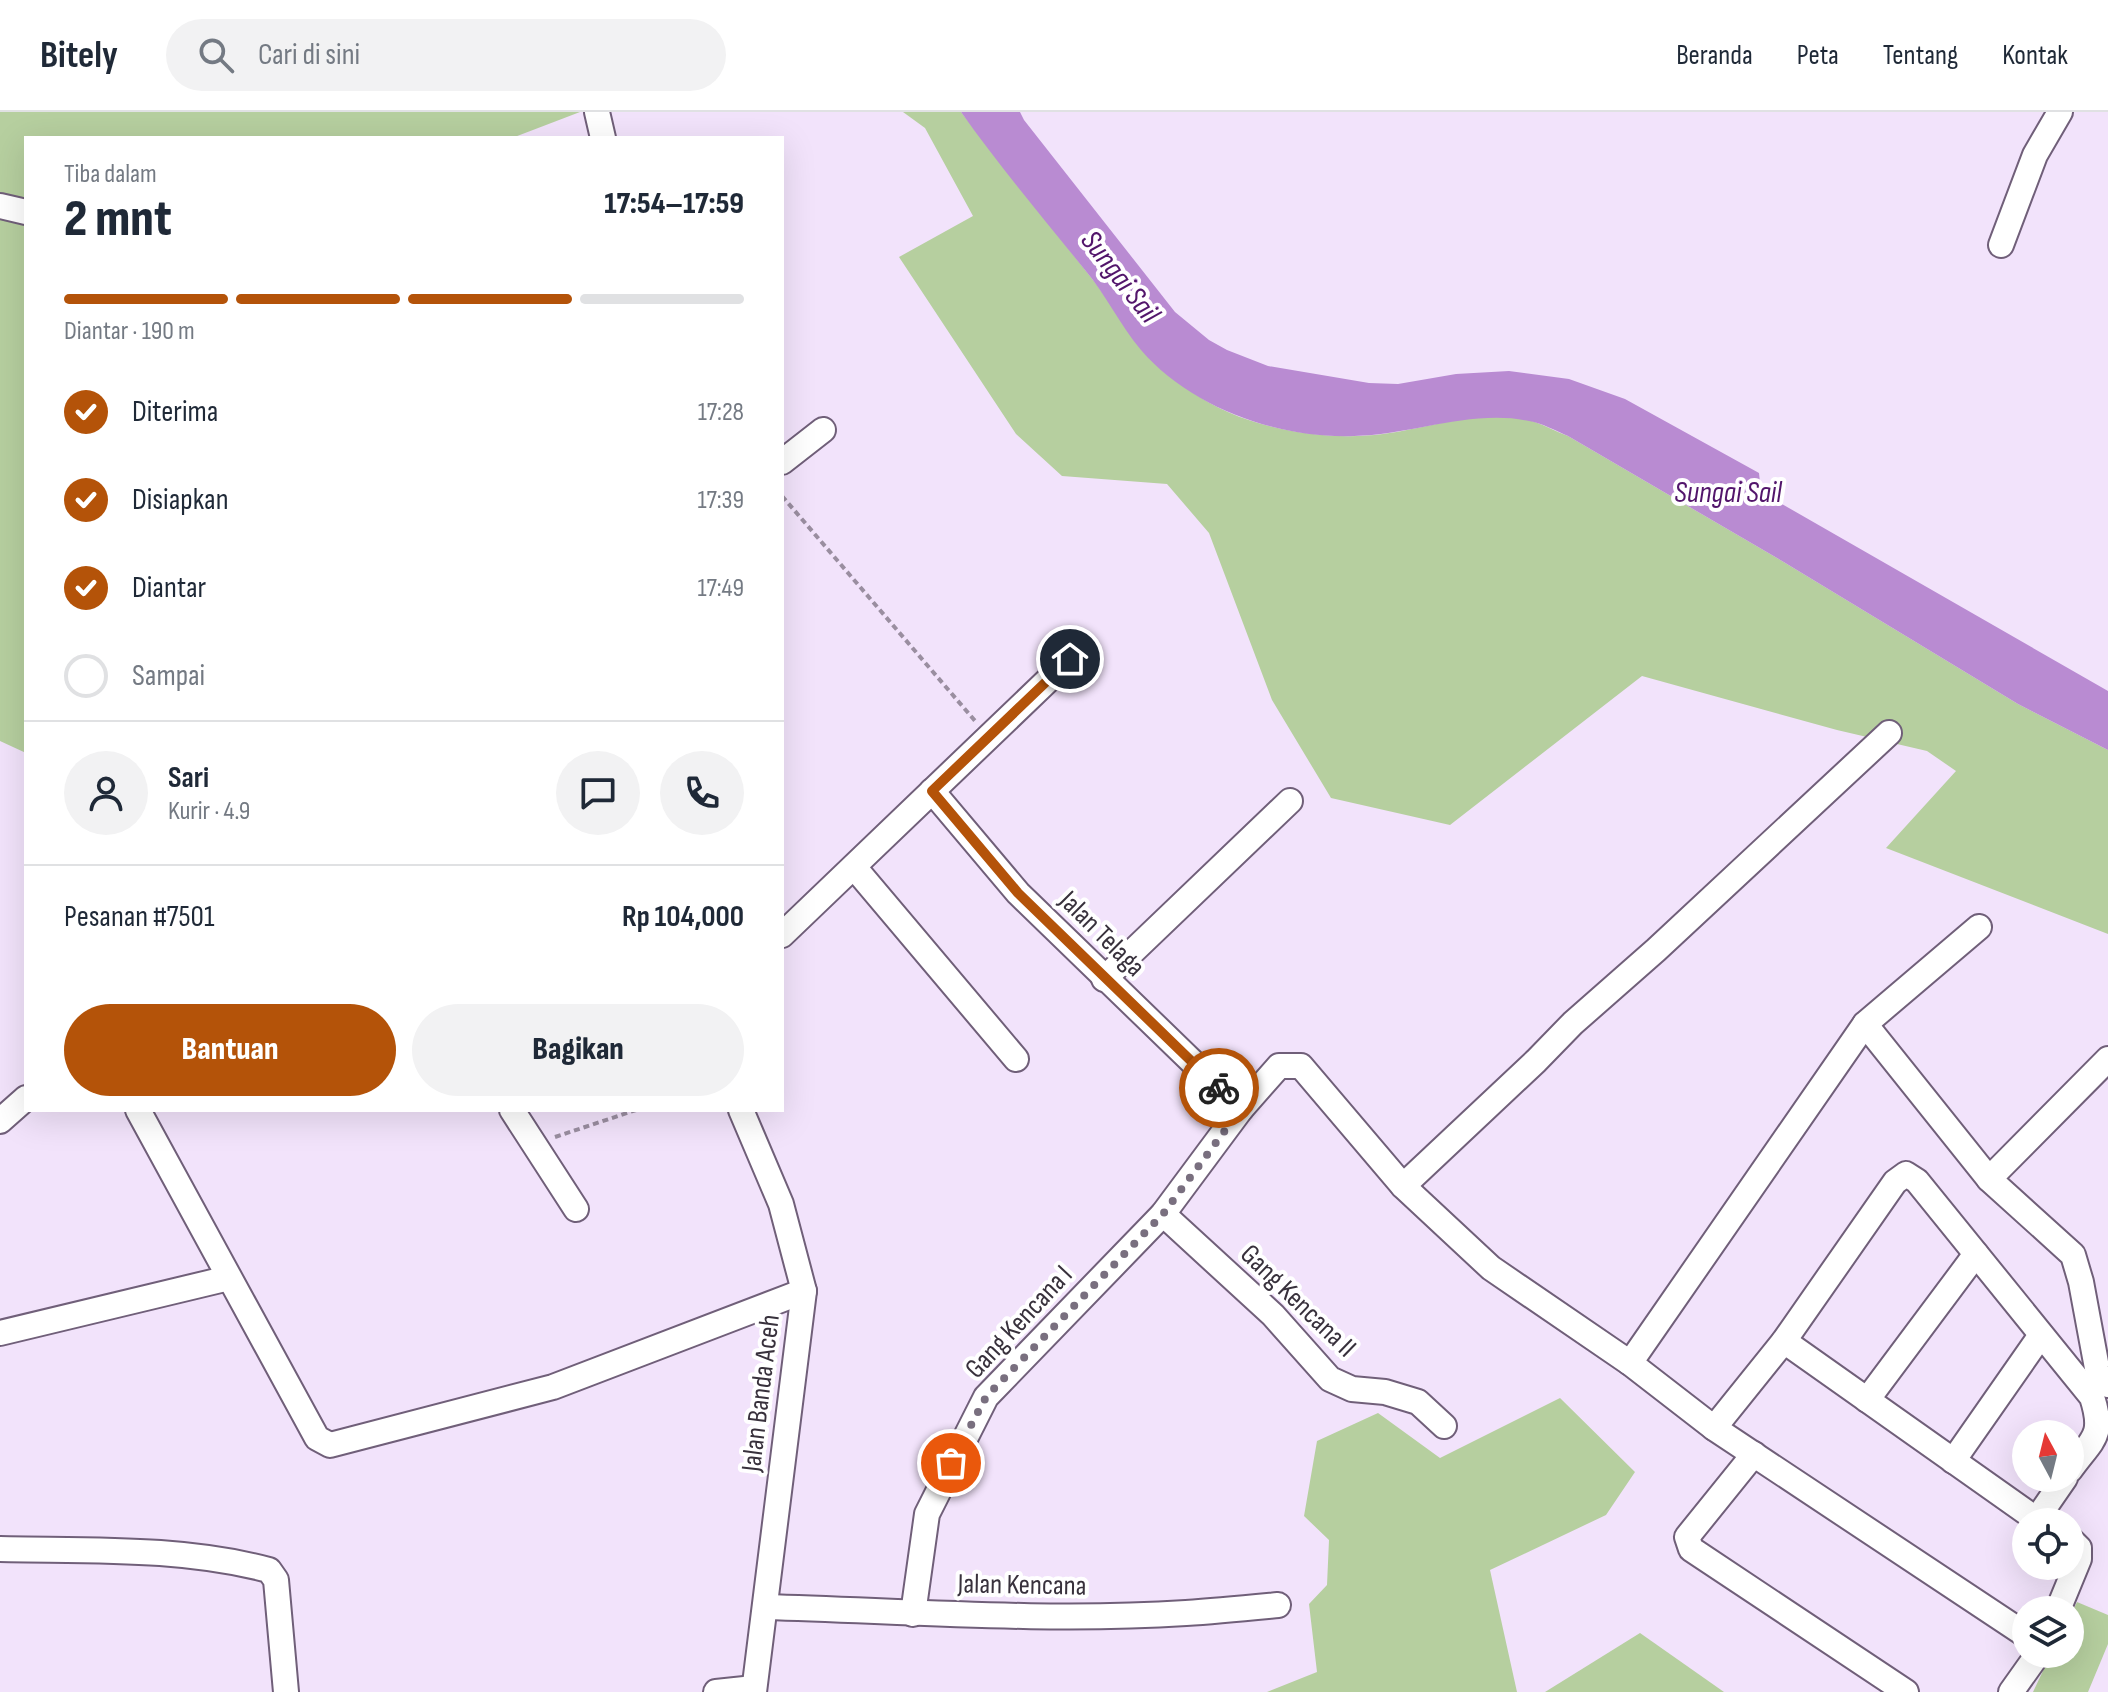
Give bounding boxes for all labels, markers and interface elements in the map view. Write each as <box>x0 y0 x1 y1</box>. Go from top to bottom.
search box <box>166 19 726 91</box>
text: Bitely <box>40 33 118 78</box>
icon: search <box>194 33 238 77</box>
text: Cari di sini <box>258 37 360 73</box>
text: Beranda <box>1676 39 1753 72</box>
text: Peta <box>1797 39 1839 72</box>
text: Tentang <box>1883 39 1958 72</box>
text: Kontak <box>2002 39 2068 72</box>
text: Tiba dalam <box>64 159 157 190</box>
text: 17:54–17:59 <box>604 186 744 222</box>
text: 2 mnt <box>64 188 172 251</box>
water label: Sungai Sail <box>1073 224 1168 332</box>
text: Diantar · 190 m <box>64 316 195 347</box>
icon: check <box>64 390 108 434</box>
text: Diterima <box>132 394 218 430</box>
text: 17:28 <box>698 397 744 428</box>
water label: Sungai Sail <box>1674 475 1783 511</box>
icon: check <box>64 478 108 522</box>
text: Disiapkan <box>132 482 229 518</box>
text: 17:39 <box>697 485 744 516</box>
icon: check <box>64 566 108 610</box>
text: Diantar <box>132 570 206 606</box>
text: 17:49 <box>697 573 744 604</box>
pin <box>1036 625 1104 693</box>
icon: home <box>1048 637 1092 681</box>
text: Sampai <box>132 658 205 694</box>
button: person <box>64 751 148 835</box>
button: chat <box>556 751 640 835</box>
button: phone <box>660 751 744 835</box>
text: Sari <box>168 760 209 796</box>
text: Kurir · 4.9 <box>168 796 250 827</box>
street label: Jalan Telaga <box>1052 884 1152 984</box>
text: Pesanan #7501 <box>64 899 214 935</box>
text: Rp 104,000 <box>622 899 744 935</box>
button: Bantuan <box>64 1004 396 1096</box>
button: Bagikan <box>412 1004 744 1096</box>
courier <box>1179 1048 1259 1128</box>
icon: bike <box>1197 1066 1241 1110</box>
street label: Gang Kencana II <box>1233 1238 1363 1364</box>
street label: Gang Kencana I <box>958 1259 1080 1385</box>
street label: Jalan Banda Aceh <box>735 1313 787 1474</box>
north arrow <box>2012 1420 2084 1492</box>
map controls <box>2012 1420 2084 1668</box>
pin <box>917 1429 985 1497</box>
icon: bag <box>929 1441 973 1485</box>
button: locate <box>2012 1508 2084 1580</box>
street label: Jalan Kencana <box>956 1567 1087 1603</box>
button: layers <box>2012 1596 2084 1668</box>

